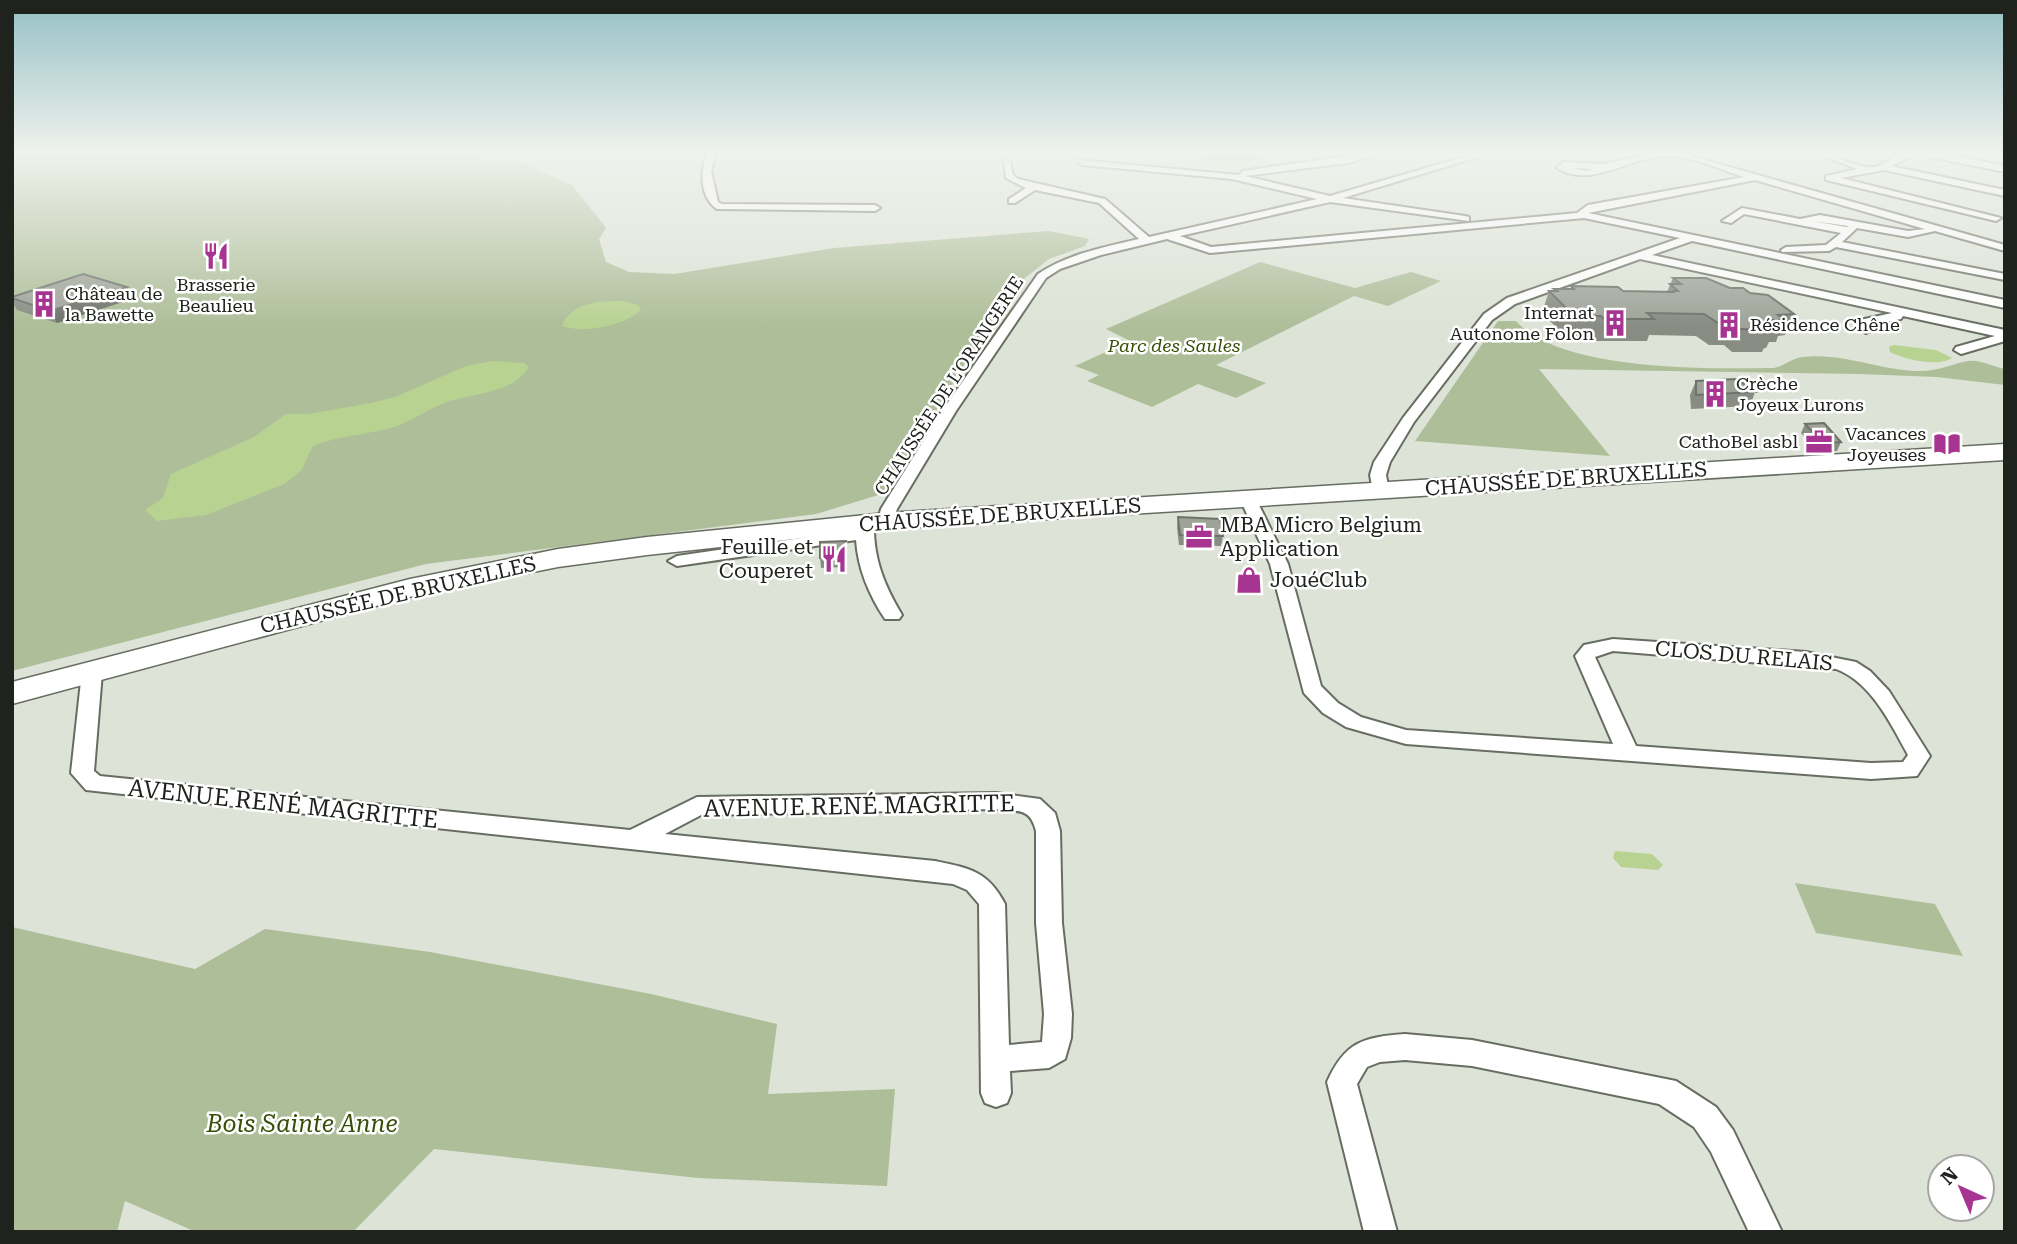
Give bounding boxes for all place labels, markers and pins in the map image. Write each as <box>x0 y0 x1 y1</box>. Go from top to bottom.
restaurant icon: Brasserie Beaulieu <box>201 241 231 271</box>
place label: Brasserie Beaulieu <box>177 274 256 316</box>
place label: Château de la Bawette <box>65 283 162 325</box>
building icon: Château de la Bawette <box>29 289 59 319</box>
place label: Internat Autonome Folon <box>1450 302 1594 344</box>
building icon: Internat Autonome Folon <box>1600 308 1630 338</box>
building icon: Résidence Chêne <box>1714 310 1744 340</box>
place label: Résidence Chêne <box>1750 314 1900 335</box>
place label: Crèche Joyeux Lurons <box>1736 373 1864 415</box>
building icon: Crèche Joyeux Lurons <box>1700 379 1730 409</box>
place label: Vacances Joyeuses <box>1845 423 1926 465</box>
office icon: CathoBel asbl <box>1804 427 1834 457</box>
library icon: Vacances Joyeuses <box>1932 429 1962 459</box>
place label: CathoBel asbl <box>1679 431 1798 452</box>
place label: MBA Micro Belgium Application <box>1220 513 1422 561</box>
office icon: MBA Micro Belgium Application <box>1184 522 1214 552</box>
place label: Feuille et Couperet <box>719 535 813 583</box>
restaurant icon: Feuille et Couperet <box>819 544 849 574</box>
shop icon: JouéClub <box>1234 565 1264 595</box>
place label: JouéClub <box>1270 568 1367 592</box>

